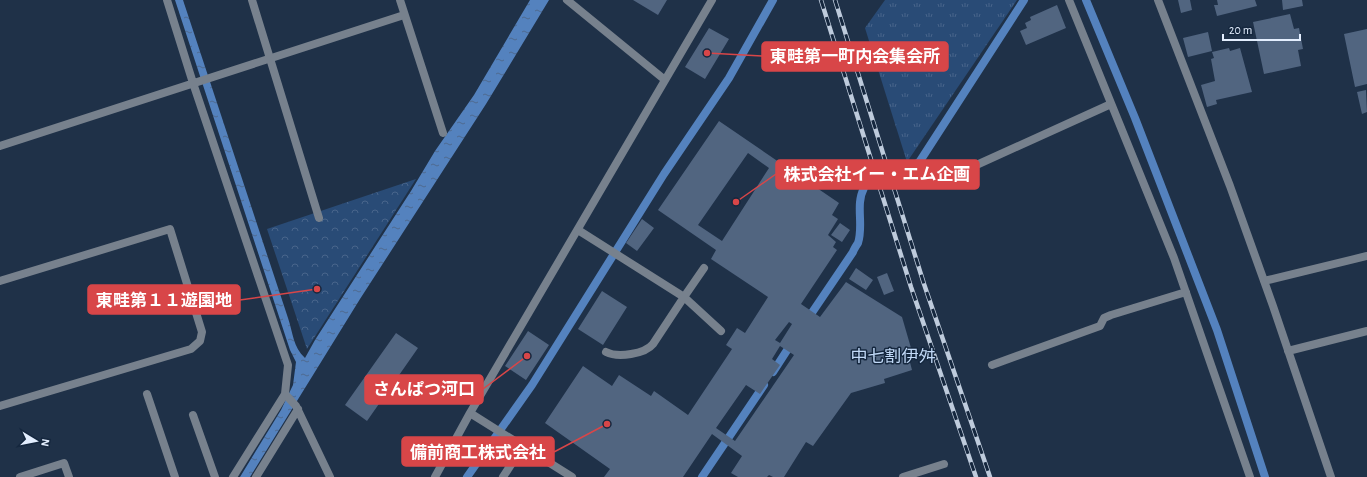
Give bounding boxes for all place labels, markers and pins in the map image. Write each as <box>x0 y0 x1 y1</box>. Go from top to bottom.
callout: 東畦第一町内会集会所 <box>762 42 948 71</box>
callout: 株式会社イー・エム企画 <box>776 160 979 189</box>
callout: 東畦第１１遊園地 <box>88 285 240 314</box>
callout: さんぱつ河口 <box>365 375 483 404</box>
callout: 備前商工株式会社 <box>402 437 554 466</box>

